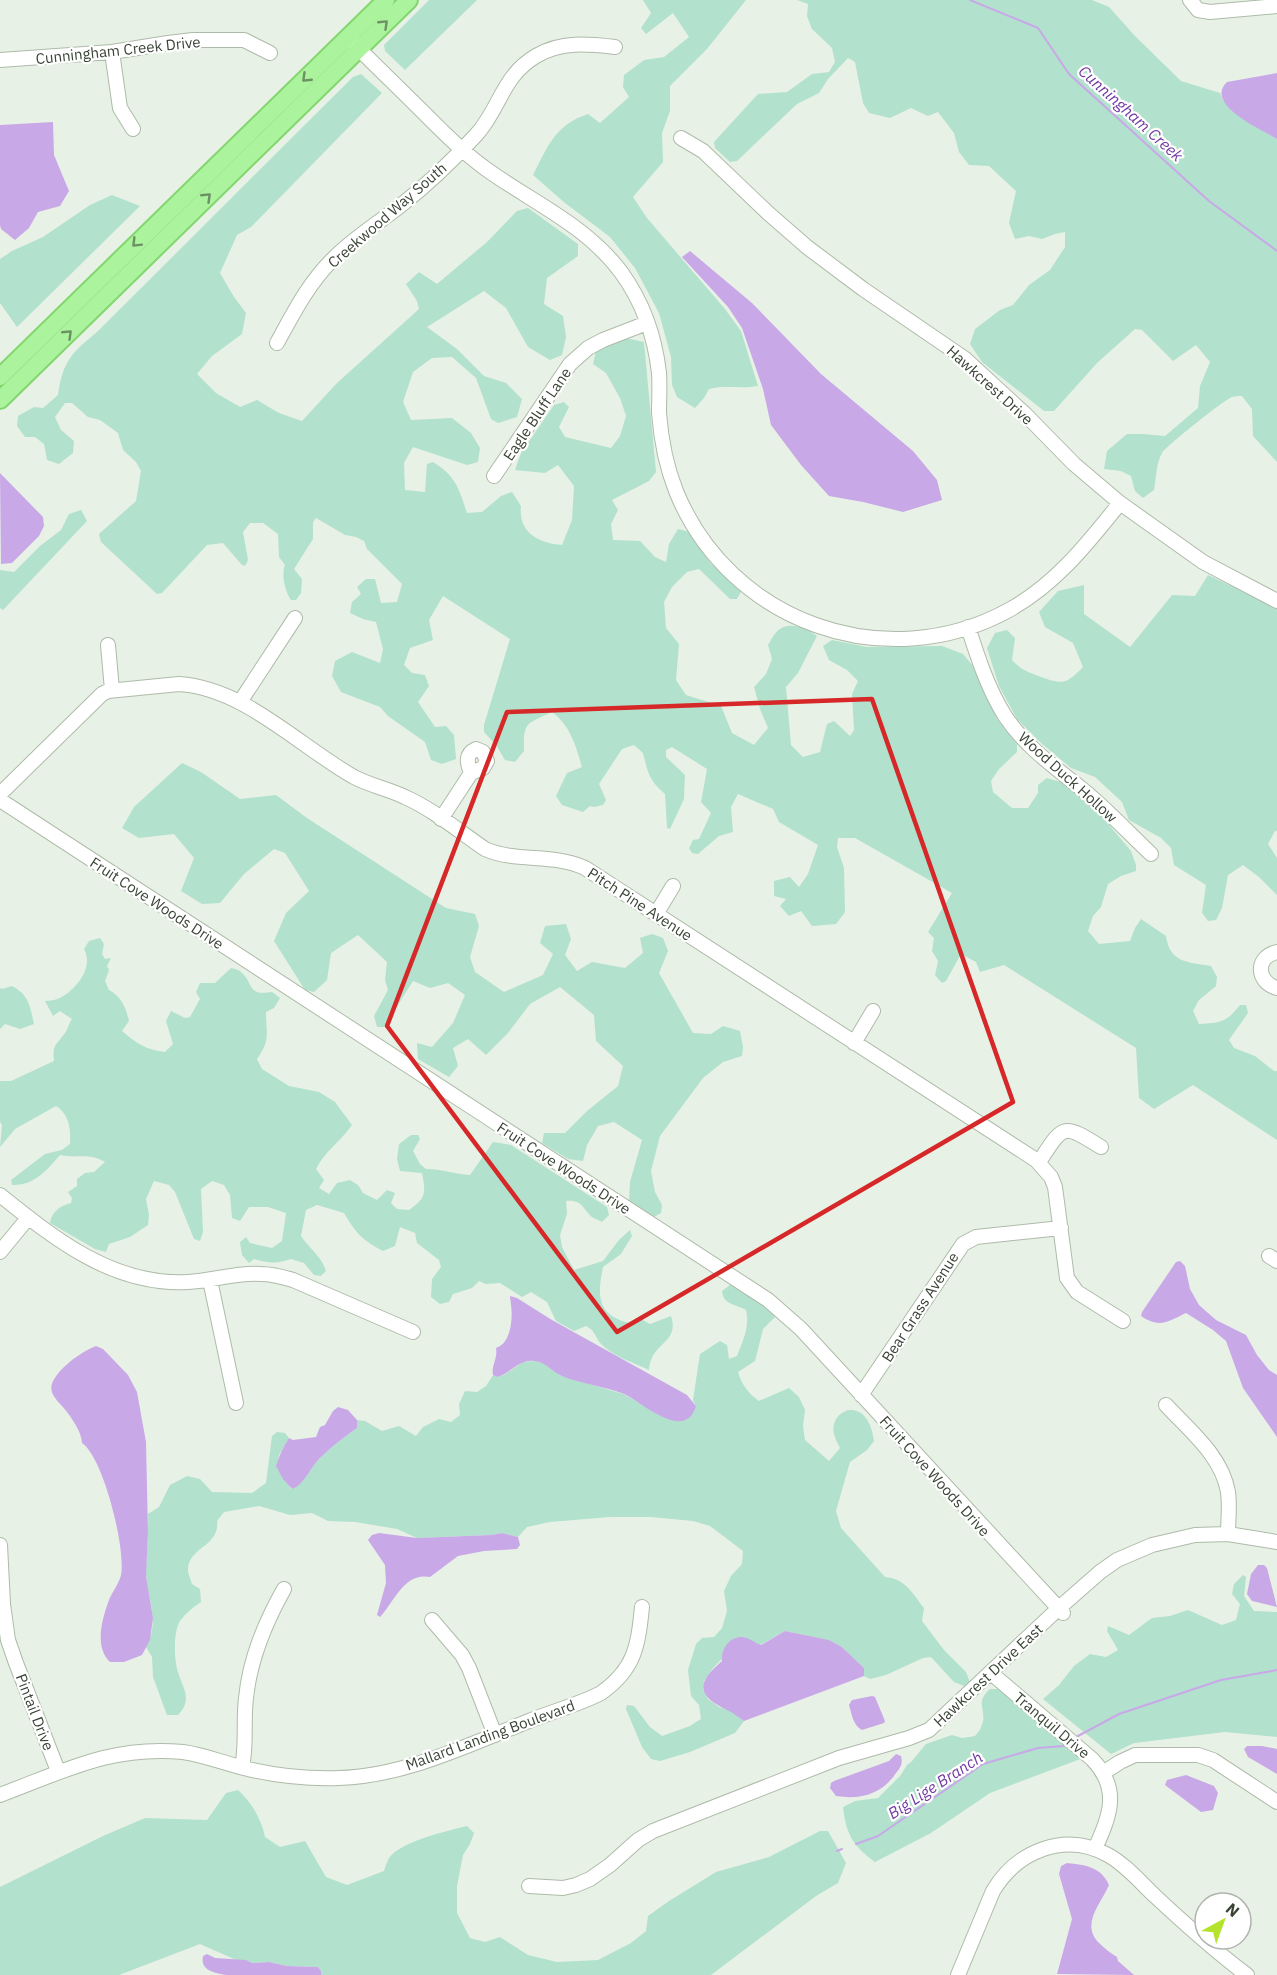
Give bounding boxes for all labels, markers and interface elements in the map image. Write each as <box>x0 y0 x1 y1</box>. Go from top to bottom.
one-way arrow <box>377 20 387 31</box>
street label: Cunningham Creek Drive <box>35 32 201 68</box>
water label: Cunningham Creek <box>1075 61 1188 166</box>
one-way arrow <box>302 70 313 81</box>
street label: Creekwood Way South <box>324 158 450 272</box>
one-way arrow <box>199 194 210 205</box>
one-way arrow <box>133 236 144 247</box>
one-way arrow <box>60 330 71 341</box>
street label: Hawkcrest Drive <box>943 341 1037 429</box>
street label: Eagle Bluff Lane <box>499 364 575 464</box>
street label: Wood Duck Hollow <box>1015 728 1122 827</box>
street label: Fruit Cove Woods Drive <box>87 853 227 953</box>
street label: Pitch Pine Avenue <box>584 863 696 945</box>
street label: Fruit Cove Woods Drive <box>494 1118 634 1218</box>
street label: Bear Grass Avenue <box>877 1249 963 1365</box>
street label: Fruit Cove Woods Drive <box>876 1412 994 1540</box>
street label: Hawkcrest Drive East <box>929 1619 1047 1731</box>
street label: Pintail Drive <box>12 1671 58 1753</box>
street label: Tranquil Drive <box>1010 1688 1094 1762</box>
street label: Mallard Landing Boulevard <box>403 1696 577 1774</box>
water label: Big Lige Branch <box>884 1747 986 1823</box>
north arrow <box>1193 1891 1253 1951</box>
text: N <box>1222 1898 1244 1921</box>

